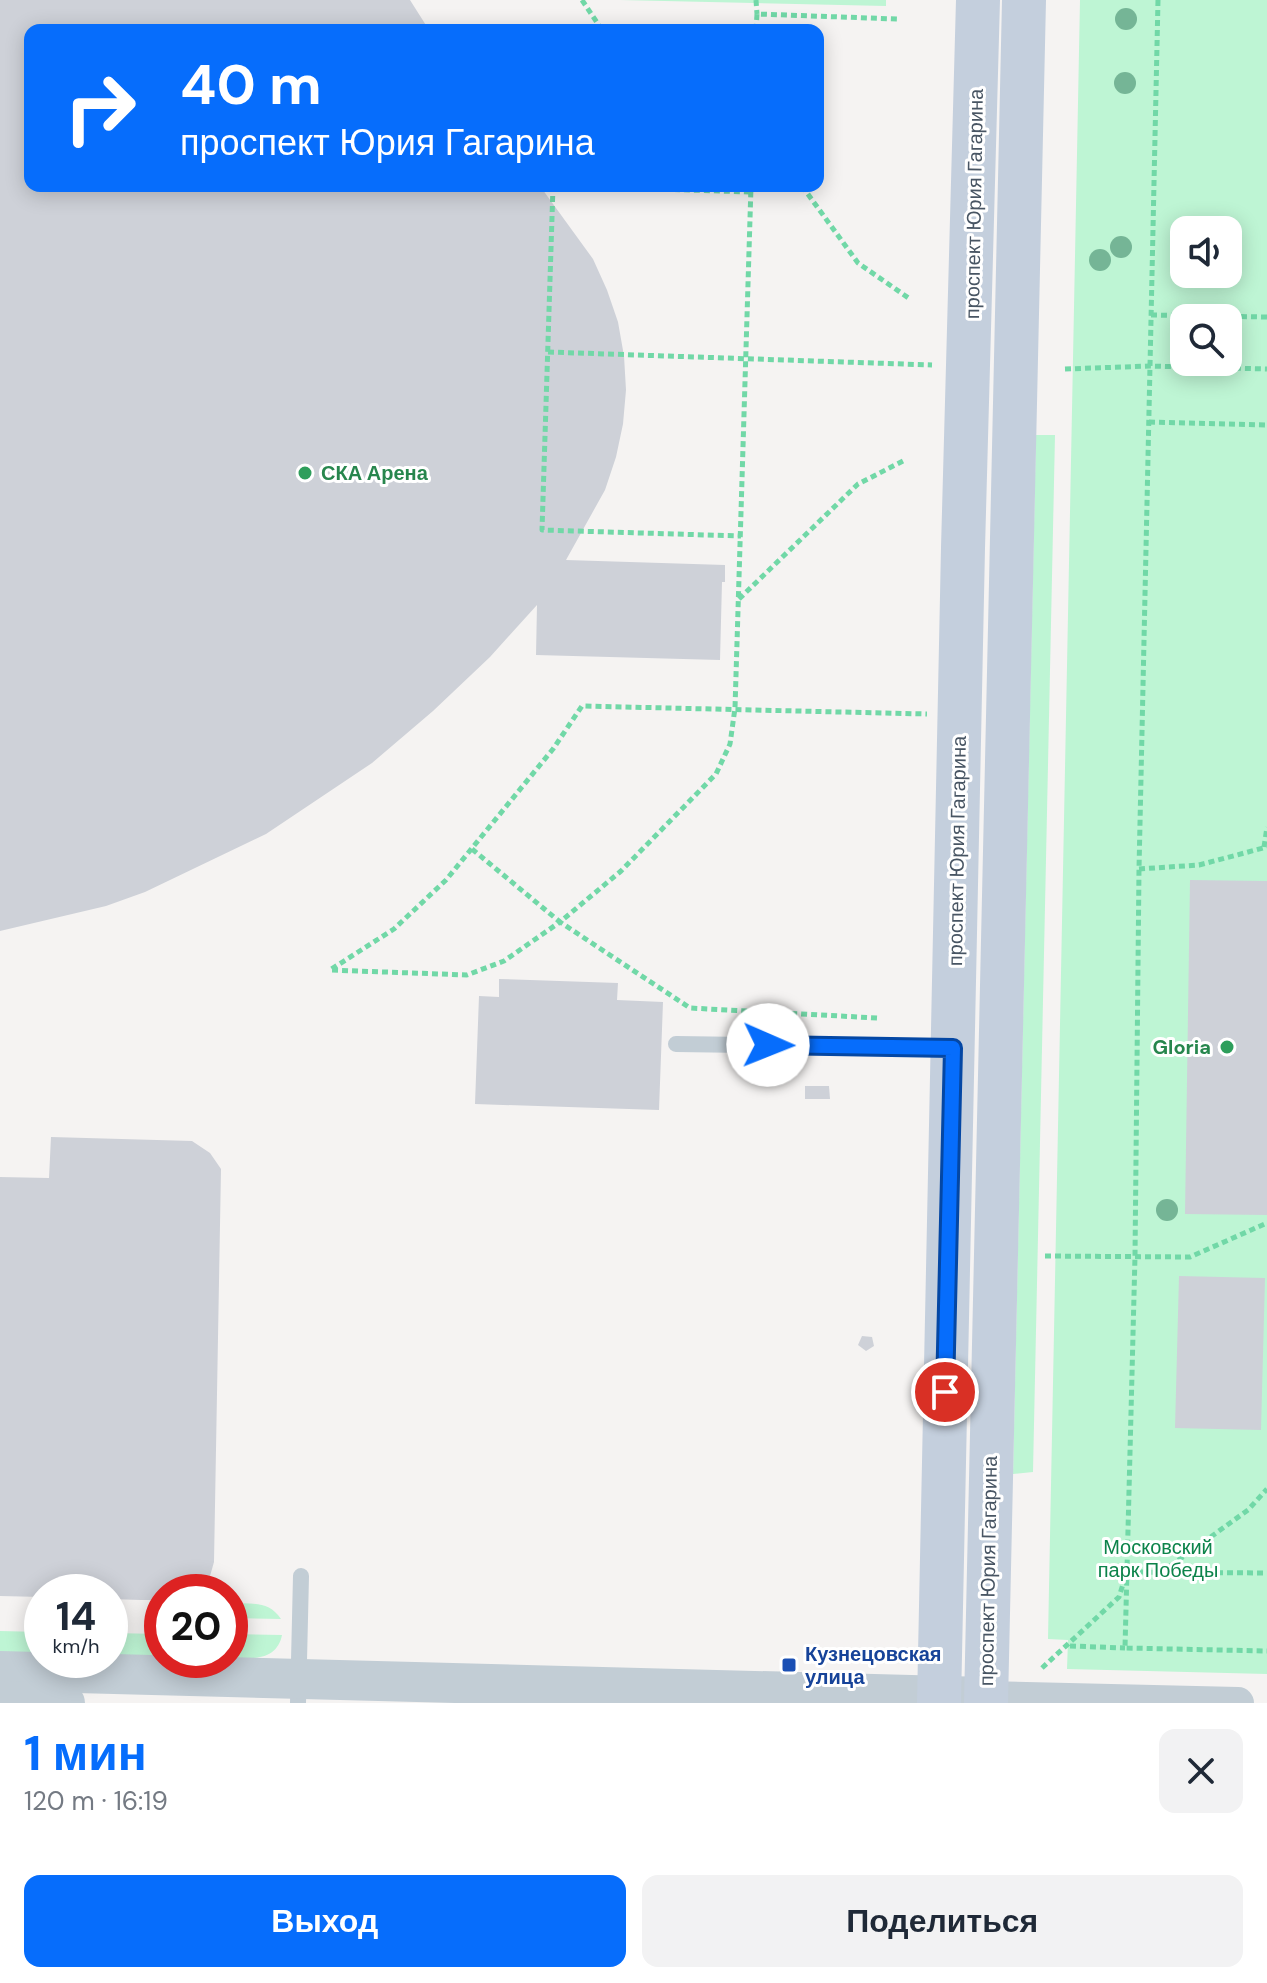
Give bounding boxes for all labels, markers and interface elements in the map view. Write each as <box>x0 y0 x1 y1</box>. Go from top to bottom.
text: 40 m <box>180 48 322 121</box>
icon: right <box>48 56 152 160</box>
street label: проспект Юрия Гагарина <box>959 88 989 319</box>
text: проспект Юрия Гагарина <box>180 119 595 166</box>
map controls <box>1170 216 1242 376</box>
button: sound <box>1170 216 1242 288</box>
button: search <box>1170 304 1242 376</box>
place label: СКА Арена <box>321 460 429 486</box>
marker: СКА Арена <box>296 464 314 482</box>
street label: проспект Юрия Гагарина <box>942 735 972 966</box>
position arrow <box>726 1003 810 1087</box>
place label: Gloria <box>1153 1034 1211 1060</box>
marker: Gloria <box>1218 1038 1236 1056</box>
pin <box>911 1358 979 1426</box>
icon: arrive <box>923 1370 967 1414</box>
street label: проспект Юрия Гагарина <box>973 1455 1003 1686</box>
park label: Московский парк Победы <box>1098 1534 1218 1583</box>
speed limit sign: 20 <box>144 1574 248 1678</box>
text: 14 <box>56 1590 96 1642</box>
text: km/h <box>52 1633 100 1659</box>
place label: Кузнецовская улица <box>805 1641 941 1690</box>
marker: Кузнецовская улица <box>780 1656 798 1674</box>
text: 1 мин <box>24 1722 147 1785</box>
button: close <box>1159 1729 1243 1813</box>
text: 120 m · 16:19 <box>24 1784 168 1818</box>
button: Выход <box>24 1875 626 1967</box>
button: Поделиться <box>642 1875 1243 1967</box>

